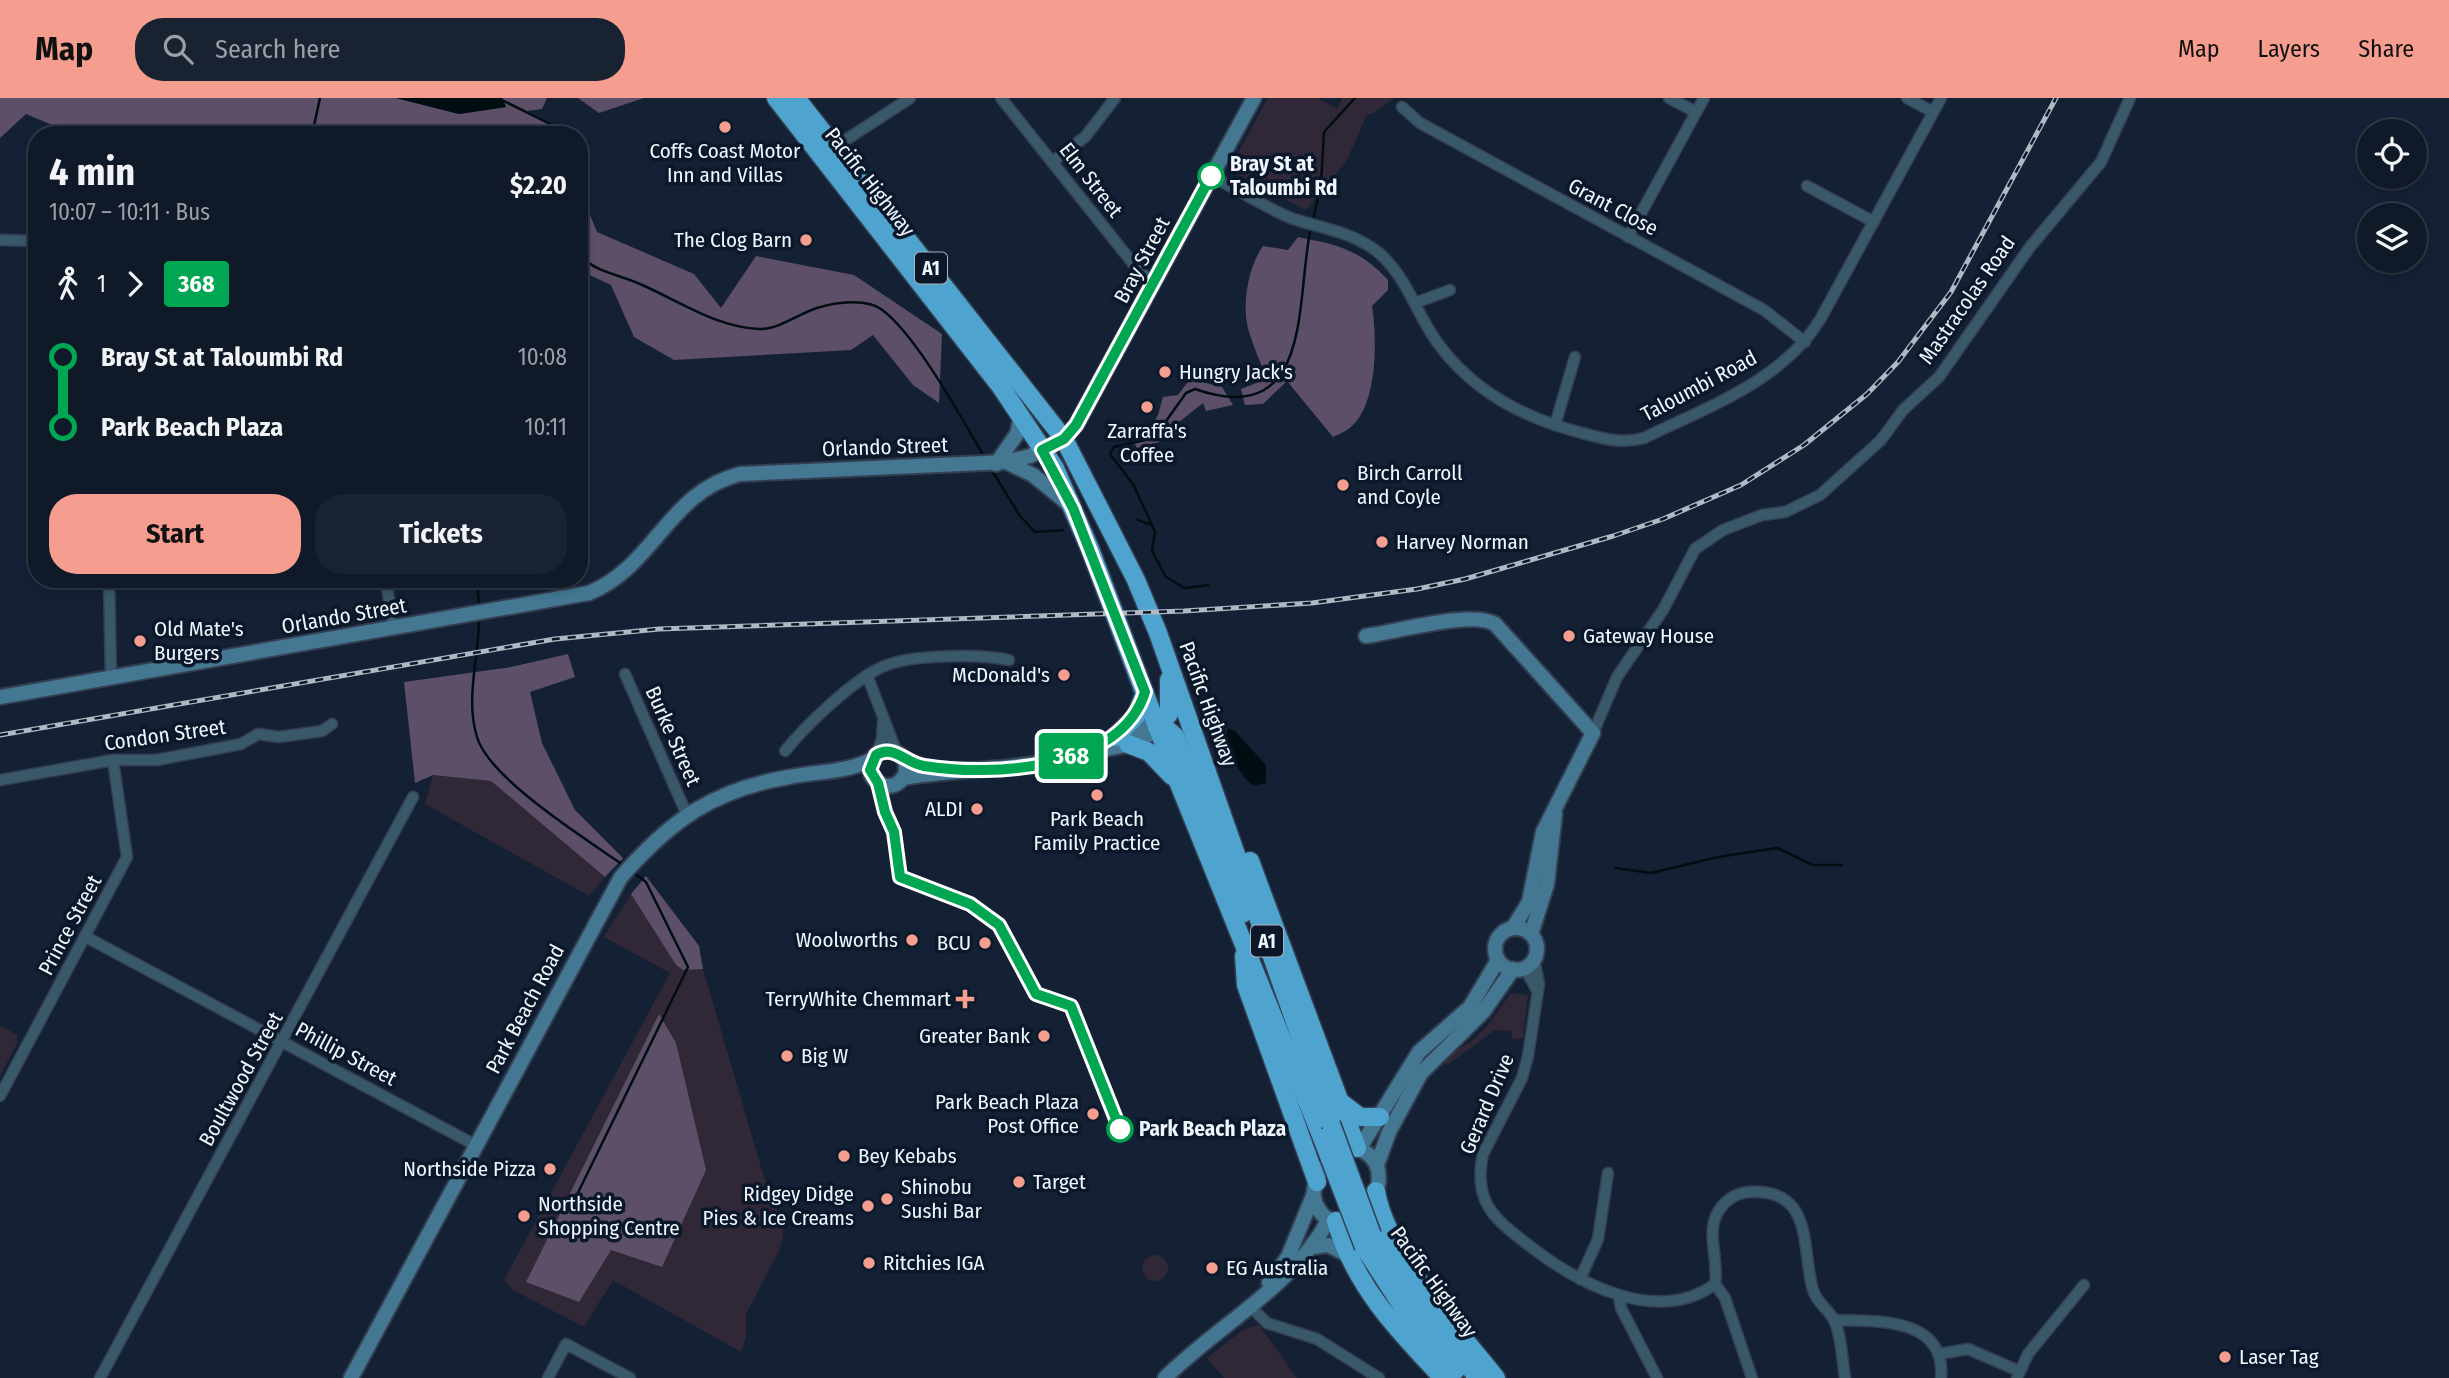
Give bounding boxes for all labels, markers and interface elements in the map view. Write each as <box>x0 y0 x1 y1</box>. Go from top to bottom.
search box <box>135 18 625 81</box>
text: Map <box>35 29 93 69</box>
icon: search <box>159 30 197 68</box>
text: Search here <box>215 34 340 65</box>
text: Map <box>2178 35 2220 63</box>
text: Layers <box>2258 35 2320 63</box>
text: Share <box>2358 35 2414 63</box>
marker: Coffs Coast Motor Inn and Villas <box>717 119 733 135</box>
map controls <box>2357 119 2427 273</box>
button: locate <box>2357 119 2427 189</box>
street label: Pacific Highway <box>819 122 921 242</box>
street label: Elm Street <box>1054 137 1128 223</box>
place label: Coffs Coast Motor Inn and Villas <box>650 138 801 188</box>
text: 4 min <box>49 149 135 195</box>
place label: Bray St at Taloumbi Rd <box>1230 151 1337 201</box>
marker: Bray St at Taloumbi Rd <box>1198 163 1224 189</box>
text: $2.20 <box>510 170 567 201</box>
street label: Grant Close <box>1564 172 1662 242</box>
text: 10:07 – 10:11 · Bus <box>49 198 210 226</box>
button: layers <box>2357 203 2427 273</box>
street label: Bray Street <box>1108 212 1176 308</box>
place label: The Clog Barn <box>674 227 792 253</box>
street label: Mastracolas Road <box>1913 231 2021 369</box>
marker: The Clog Barn <box>798 232 814 248</box>
road number: A1 <box>915 252 947 284</box>
icon: walk <box>49 265 87 303</box>
icon: forward <box>116 265 154 303</box>
text: 1 <box>97 270 106 298</box>
text: 368 <box>178 270 215 298</box>
text: Bray St at Taloumbi Rd <box>101 342 343 373</box>
text: 10:08 <box>518 343 567 371</box>
street label: Taloumbi Road <box>1637 345 1761 427</box>
place label: Hungry Jack's <box>1179 359 1293 385</box>
marker: Hungry Jack's <box>1157 364 1173 380</box>
marker: Zarraffa's Coffee <box>1139 399 1155 415</box>
text: Park Beach Plaza <box>101 412 283 443</box>
text: 10:11 <box>524 413 567 441</box>
place label: Zarraffa's Coffee <box>1107 418 1187 468</box>
street label: Orlando Street <box>821 432 949 462</box>
place label: Birch Carroll and Coyle <box>1357 460 1463 510</box>
marker: Birch Carroll and Coyle <box>1335 477 1351 493</box>
button: Start <box>49 494 301 574</box>
button: Tickets <box>315 494 567 574</box>
place label: Harvey Norman <box>1396 529 1529 555</box>
marker: Harvey Norman <box>1374 534 1390 550</box>
street label: Orlando Street <box>280 592 409 640</box>
place label: Old Mate's Burgers <box>154 616 244 666</box>
place label: Gateway House <box>1583 623 1714 649</box>
marker: Gateway House <box>1561 628 1577 644</box>
marker: Old Mate's Burgers <box>132 633 148 649</box>
street label: Pacific Highway <box>1173 638 1243 771</box>
place label: McDonald's <box>952 662 1050 688</box>
marker: McDonald's <box>1056 667 1072 683</box>
street label: Burke Street <box>639 682 707 790</box>
street label: Condon Street <box>103 714 227 756</box>
line badge: 368 <box>1031 733 1111 779</box>
text: 368 <box>1053 742 1089 770</box>
marker: Park Beach Family Practice <box>1089 787 1105 803</box>
place label: ALDI <box>925 796 963 822</box>
marker: ALDI <box>969 801 985 817</box>
place label: Park Beach Family Practice <box>1034 806 1160 856</box>
street label: Prince Street <box>33 870 107 980</box>
road number: A1 <box>1251 926 1283 956</box>
place label: Woolworths <box>796 927 898 953</box>
place label: BCU <box>937 930 971 956</box>
marker: Woolworths <box>904 932 920 948</box>
marker: BCU <box>977 935 993 951</box>
street label: Park Beach Road <box>480 940 570 1078</box>
place label: TerryWhite Chemmart <box>765 986 951 1012</box>
marker: TerryWhite Chemmart <box>957 991 973 1007</box>
street label: Boultwood Street <box>193 1007 289 1151</box>
street label: Phillip Street <box>291 1016 401 1092</box>
place label: Greater Bank <box>919 1023 1030 1049</box>
marker: Greater Bank <box>1036 1028 1052 1044</box>
place label: Big W <box>801 1043 849 1069</box>
marker: Big W <box>779 1048 795 1064</box>
street label: Gerard Drive <box>1454 1050 1520 1158</box>
place label: Park Beach Plaza Post Office <box>935 1089 1079 1139</box>
marker: Park Beach Plaza Post Office <box>1085 1106 1101 1122</box>
marker: Park Beach Plaza <box>1107 1116 1133 1142</box>
place label: Park Beach Plaza <box>1139 1116 1286 1142</box>
place label: Bey Kebabs <box>858 1143 957 1169</box>
marker: Bey Kebabs <box>836 1148 852 1164</box>
place label: Northside Pizza <box>403 1156 536 1182</box>
marker: Northside Pizza <box>542 1161 558 1177</box>
place label: Target <box>1033 1169 1086 1195</box>
place label: Shinobu Sushi Bar <box>901 1174 982 1224</box>
marker: Target <box>1011 1174 1027 1190</box>
place label: Ridgey Didge Pies & Ice Creams <box>702 1181 854 1231</box>
place label: Northside Shopping Centre <box>538 1191 680 1241</box>
marker: Shinobu Sushi Bar <box>879 1191 895 1207</box>
marker: Ridgey Didge Pies & Ice Creams <box>860 1198 876 1214</box>
marker: Northside Shopping Centre <box>516 1208 532 1224</box>
street label: Pacific Highway <box>1385 1221 1483 1343</box>
place label: Ritchies IGA <box>883 1250 985 1276</box>
marker: Ritchies IGA <box>861 1255 877 1271</box>
place label: EG Australia <box>1226 1255 1328 1281</box>
marker: EG Australia <box>1204 1260 1220 1276</box>
place label: Laser Tag <box>2239 1344 2319 1370</box>
marker: Laser Tag <box>2217 1349 2233 1365</box>

